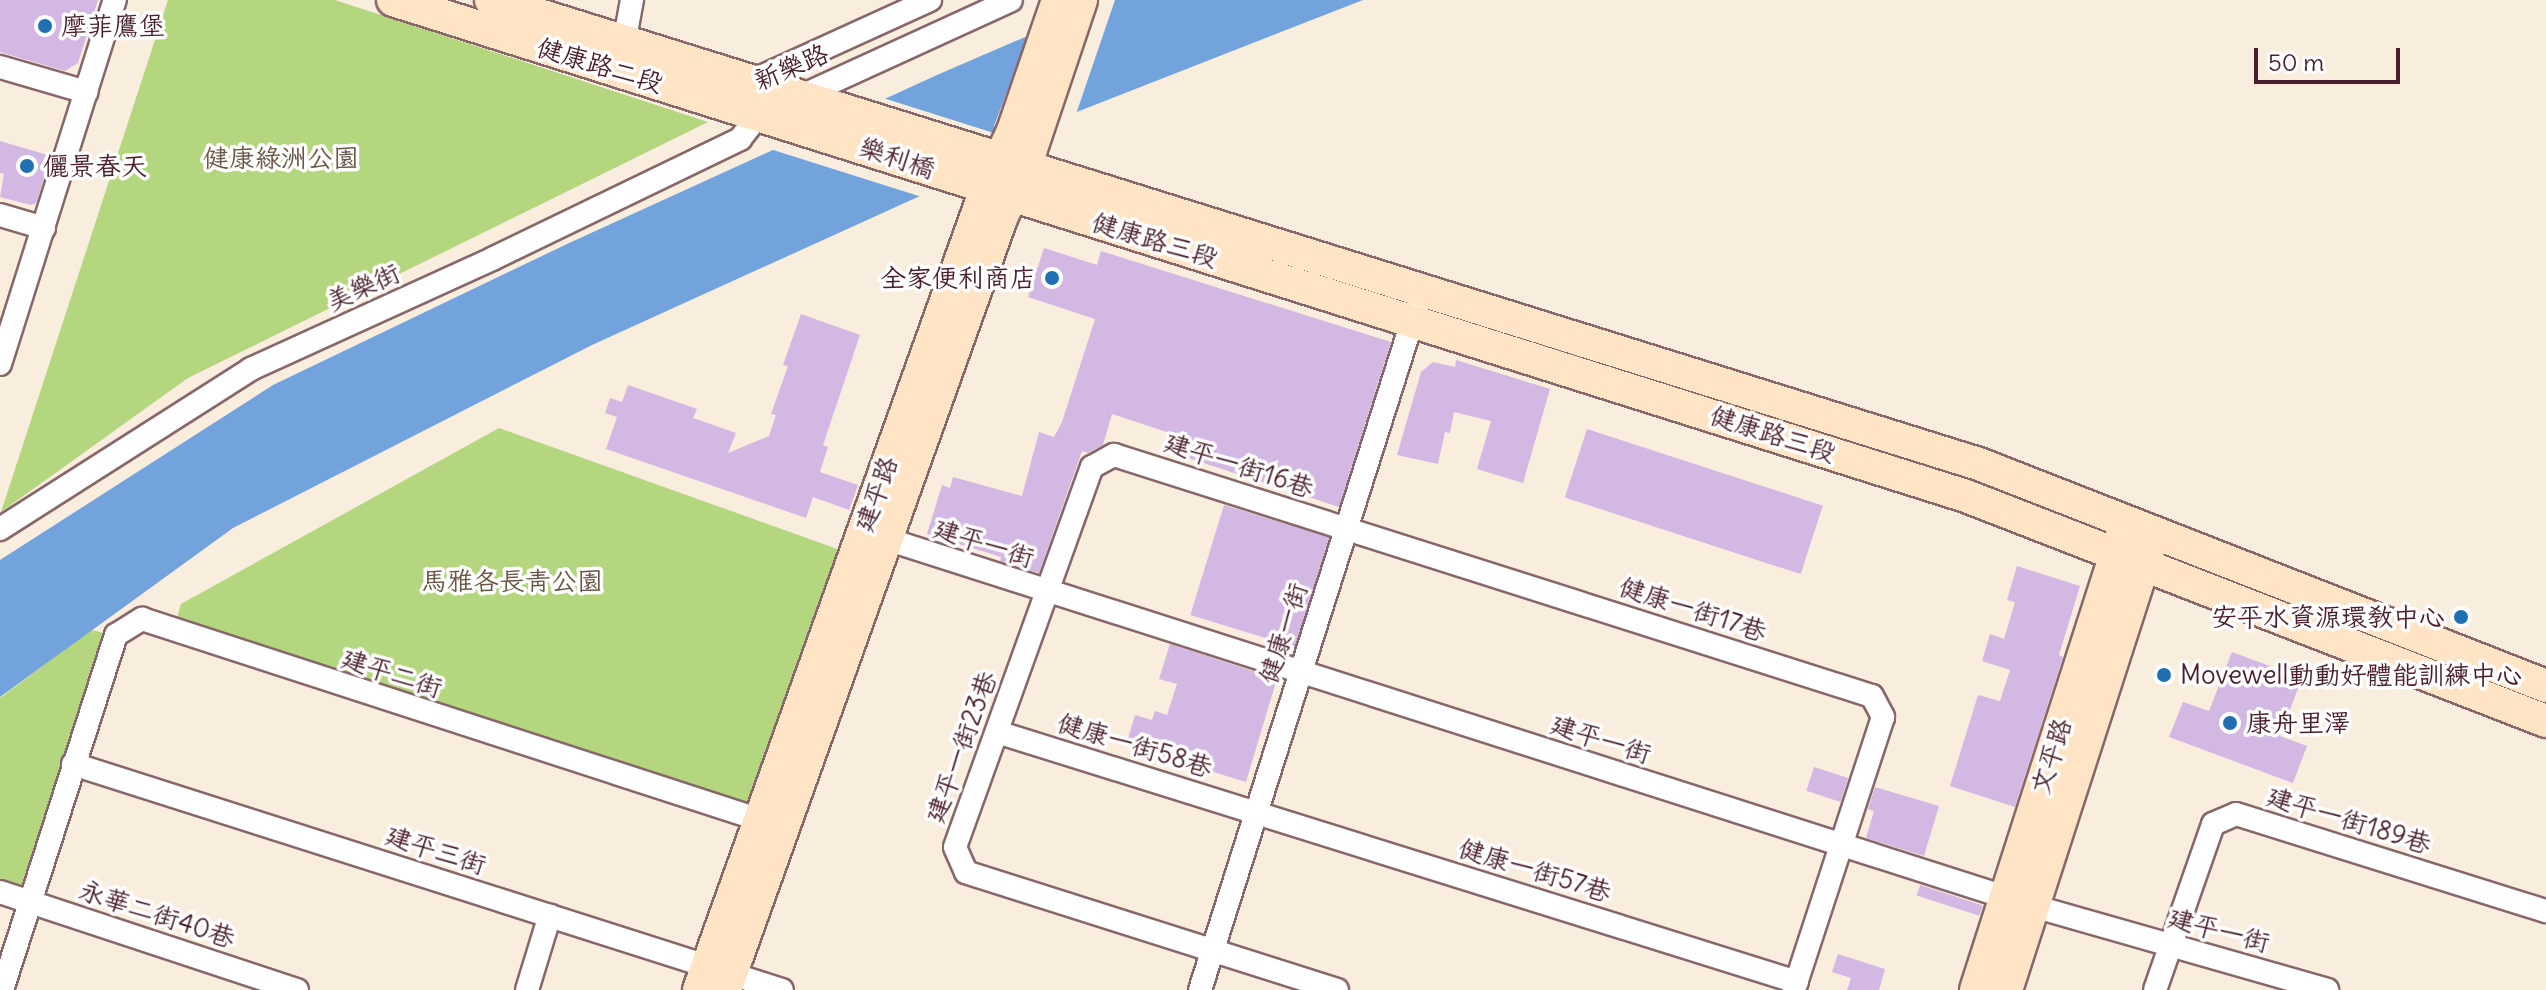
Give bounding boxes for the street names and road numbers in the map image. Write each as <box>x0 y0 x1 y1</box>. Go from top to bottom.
street label: 健康路二段 <box>533 31 667 99</box>
street label: 新樂路 <box>749 37 833 97</box>
street label: 樂利橋 <box>855 131 939 185</box>
street label: 健康路三段 <box>1088 206 1222 274</box>
street label: 美樂街 <box>321 257 405 317</box>
street label: 健康路三段 <box>1706 399 1840 469</box>
street label: 建平一街16巷 <box>1160 426 1318 504</box>
street label: 建平路 <box>848 452 904 536</box>
street label: 建平一街 <box>930 512 1038 574</box>
street label: 健康一街17巷 <box>1615 571 1771 647</box>
street label: 健康一街 <box>1252 579 1314 687</box>
street label: 建平二街 <box>338 642 446 704</box>
street label: 建平一街23巷 <box>919 667 1003 827</box>
street label: 健康一街58巷 <box>1054 707 1216 783</box>
street label: 建平一街 <box>1547 708 1655 770</box>
street label: 文平路 <box>2024 714 2078 798</box>
street label: 建平一街189巷 <box>2263 780 2435 860</box>
street label: 建平三街 <box>382 819 490 881</box>
street label: 健康一街57巷 <box>1455 832 1615 908</box>
street label: 永華二街40巷 <box>75 874 239 954</box>
street label: 建平一街 <box>2165 901 2273 959</box>

